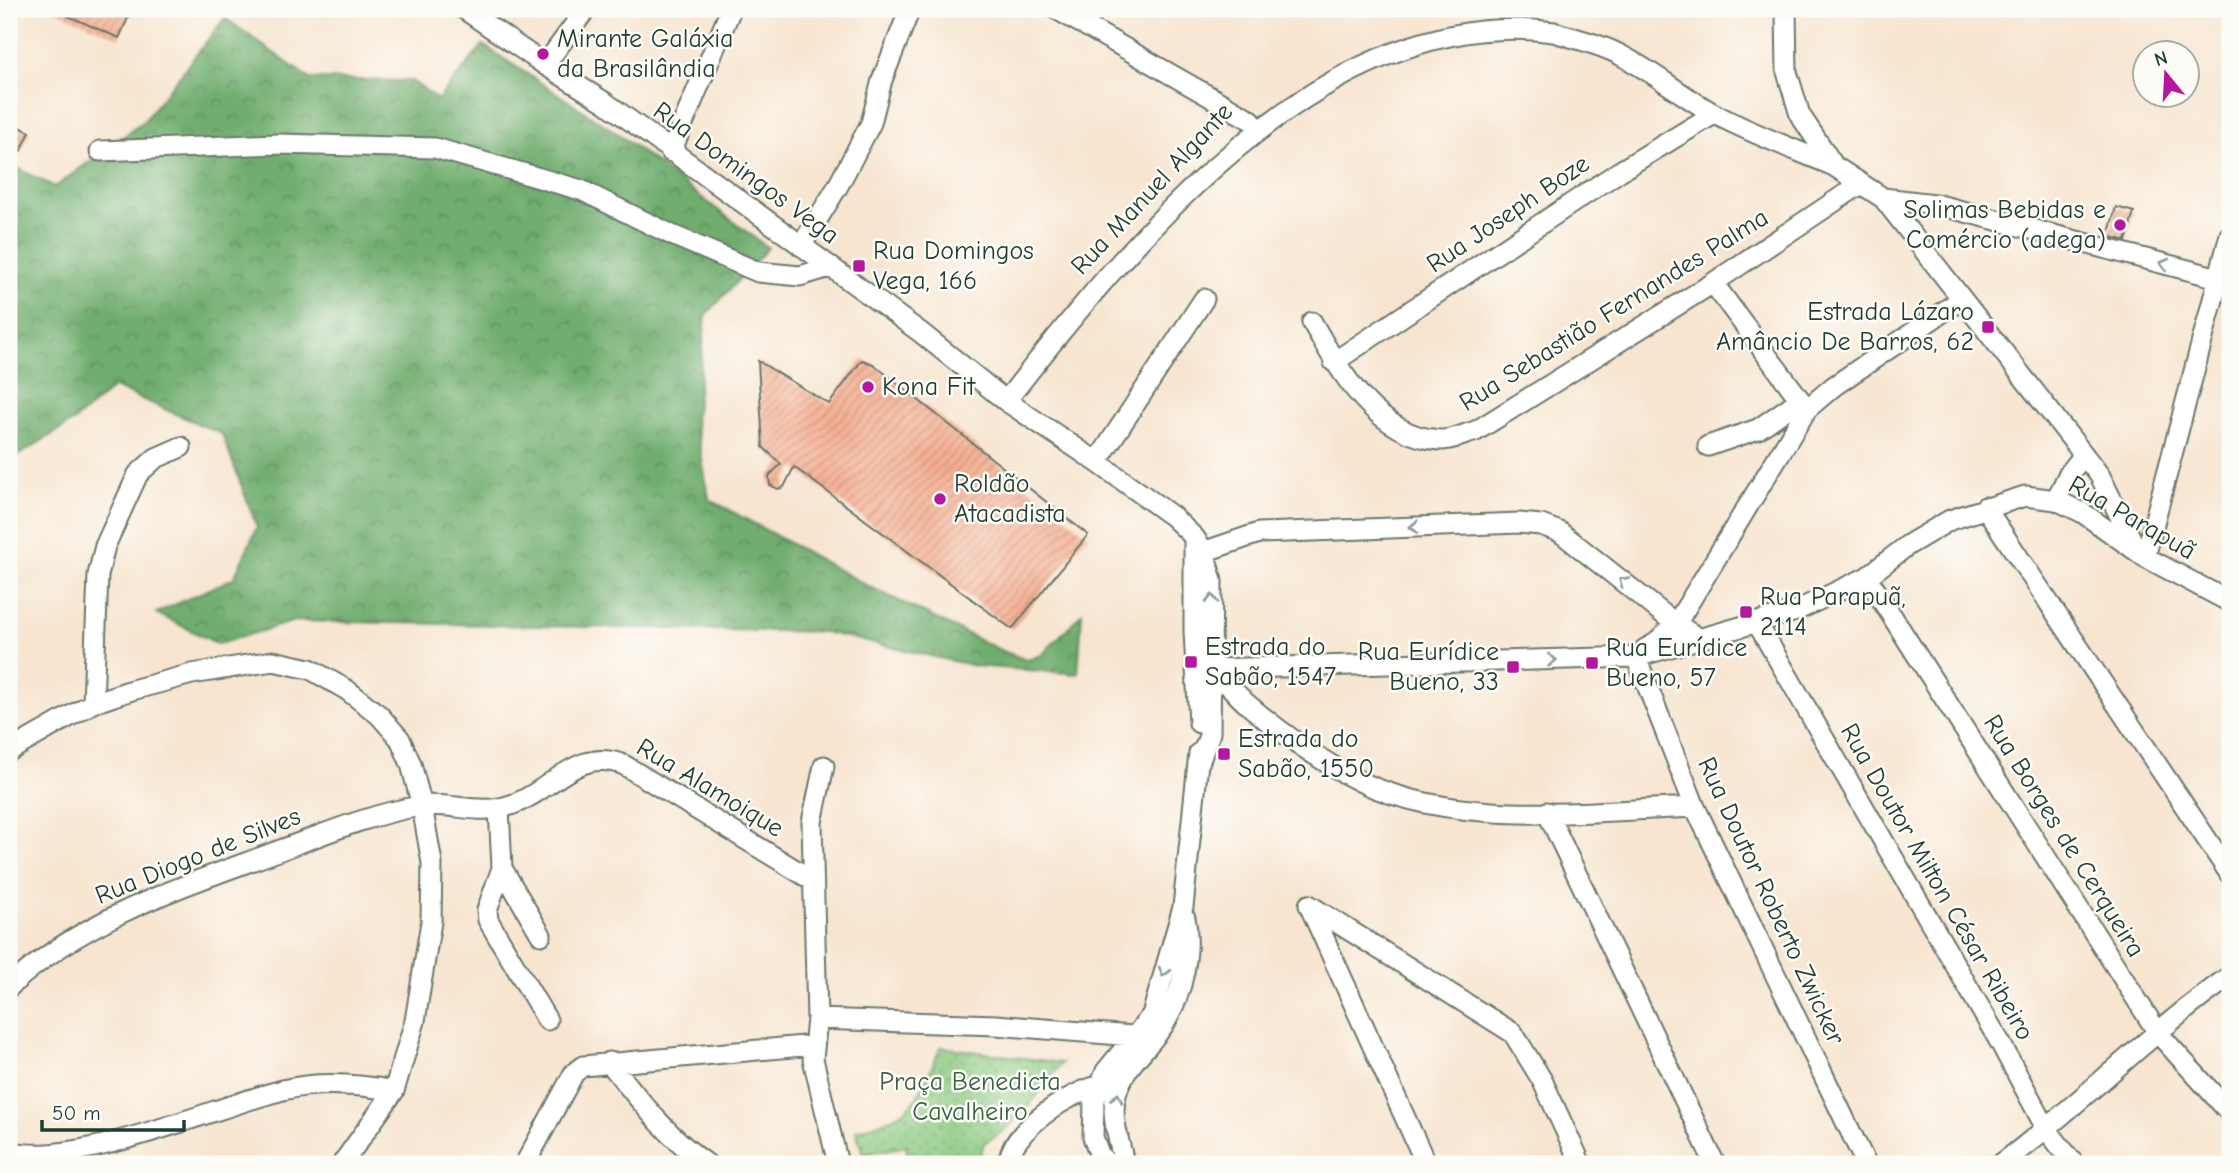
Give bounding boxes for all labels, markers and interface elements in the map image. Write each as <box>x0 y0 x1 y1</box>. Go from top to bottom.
place label: Mirante Galáxia da Brasilândia <box>557 24 733 84</box>
north arrow <box>2130 38 2200 108</box>
marker: Mirante Galáxia da Brasilândia <box>535 46 551 62</box>
text: N <box>2152 46 2170 71</box>
street label: Rua Domingos Vega <box>647 96 845 250</box>
street label: Rua Manuel Algante <box>1065 97 1239 281</box>
street label: Rua Joseph Boze <box>1421 149 1595 279</box>
place label: Solimas Bebidas e Comércio (adega) <box>1903 195 2106 255</box>
street label: Rua Sebastião Fernandes Palma <box>1454 202 1774 418</box>
marker: Solimas Bebidas e Comércio (adega) <box>2112 217 2128 233</box>
place label: Rua Domingos Vega, 166 <box>873 236 1034 296</box>
marker: Rua Domingos Vega, 166 <box>851 258 867 274</box>
one-way arrow <box>2158 258 2170 272</box>
place label: Estrada Lázaro Amâncio De Barros, 62 <box>1716 297 1974 357</box>
marker: Estrada Lázaro Amâncio De Barros, 62 <box>1980 319 1996 335</box>
place label: Kona Fit <box>882 372 977 402</box>
marker: Kona Fit <box>860 379 876 395</box>
place label: Roldão Atacadista <box>954 469 1066 529</box>
street label: Rua Parapuã <box>2063 470 2201 566</box>
marker: Roldão Atacadista <box>932 491 948 507</box>
one-way arrow <box>1408 520 1419 535</box>
one-way arrow <box>1618 577 1630 590</box>
place label: Rua Parapuã, 2114 <box>1760 582 1906 642</box>
one-way arrow <box>1204 593 1220 603</box>
marker: Rua Parapuã, 2114 <box>1738 604 1754 620</box>
place label: Estrada do Sabão, 1547 <box>1205 632 1336 692</box>
place label: Rua Eurídice Bueno, 57 <box>1606 633 1747 693</box>
place label: Rua Eurídice Bueno, 33 <box>1358 637 1499 697</box>
one-way arrow <box>1548 652 1558 668</box>
marker: Estrada do Sabão, 1547 <box>1183 654 1199 670</box>
marker: Rua Eurídice Bueno, 57 <box>1584 655 1600 671</box>
marker: Rua Eurídice Bueno, 33 <box>1505 659 1521 675</box>
street label: Rua Borges de Cerqueira <box>1977 709 2151 963</box>
street label: Rua Doutor Milton César Ribeiro <box>1834 718 2040 1046</box>
place label: Estrada do Sabão, 1550 <box>1238 724 1374 784</box>
street label: Rua Alamoique <box>631 732 789 844</box>
marker: Estrada do Sabão, 1550 <box>1216 746 1232 762</box>
street label: Rua Doutor Roberto Zwicker <box>1691 753 1851 1050</box>
street label: Rua Diogo de Silves <box>91 801 305 911</box>
one-way arrow <box>1158 966 1172 978</box>
park label: Praça Benedicta Cavalheiro <box>879 1067 1061 1127</box>
scale bar <box>42 1089 184 1133</box>
one-way arrow <box>1109 1092 1123 1104</box>
text: 50 m <box>52 1101 101 1125</box>

